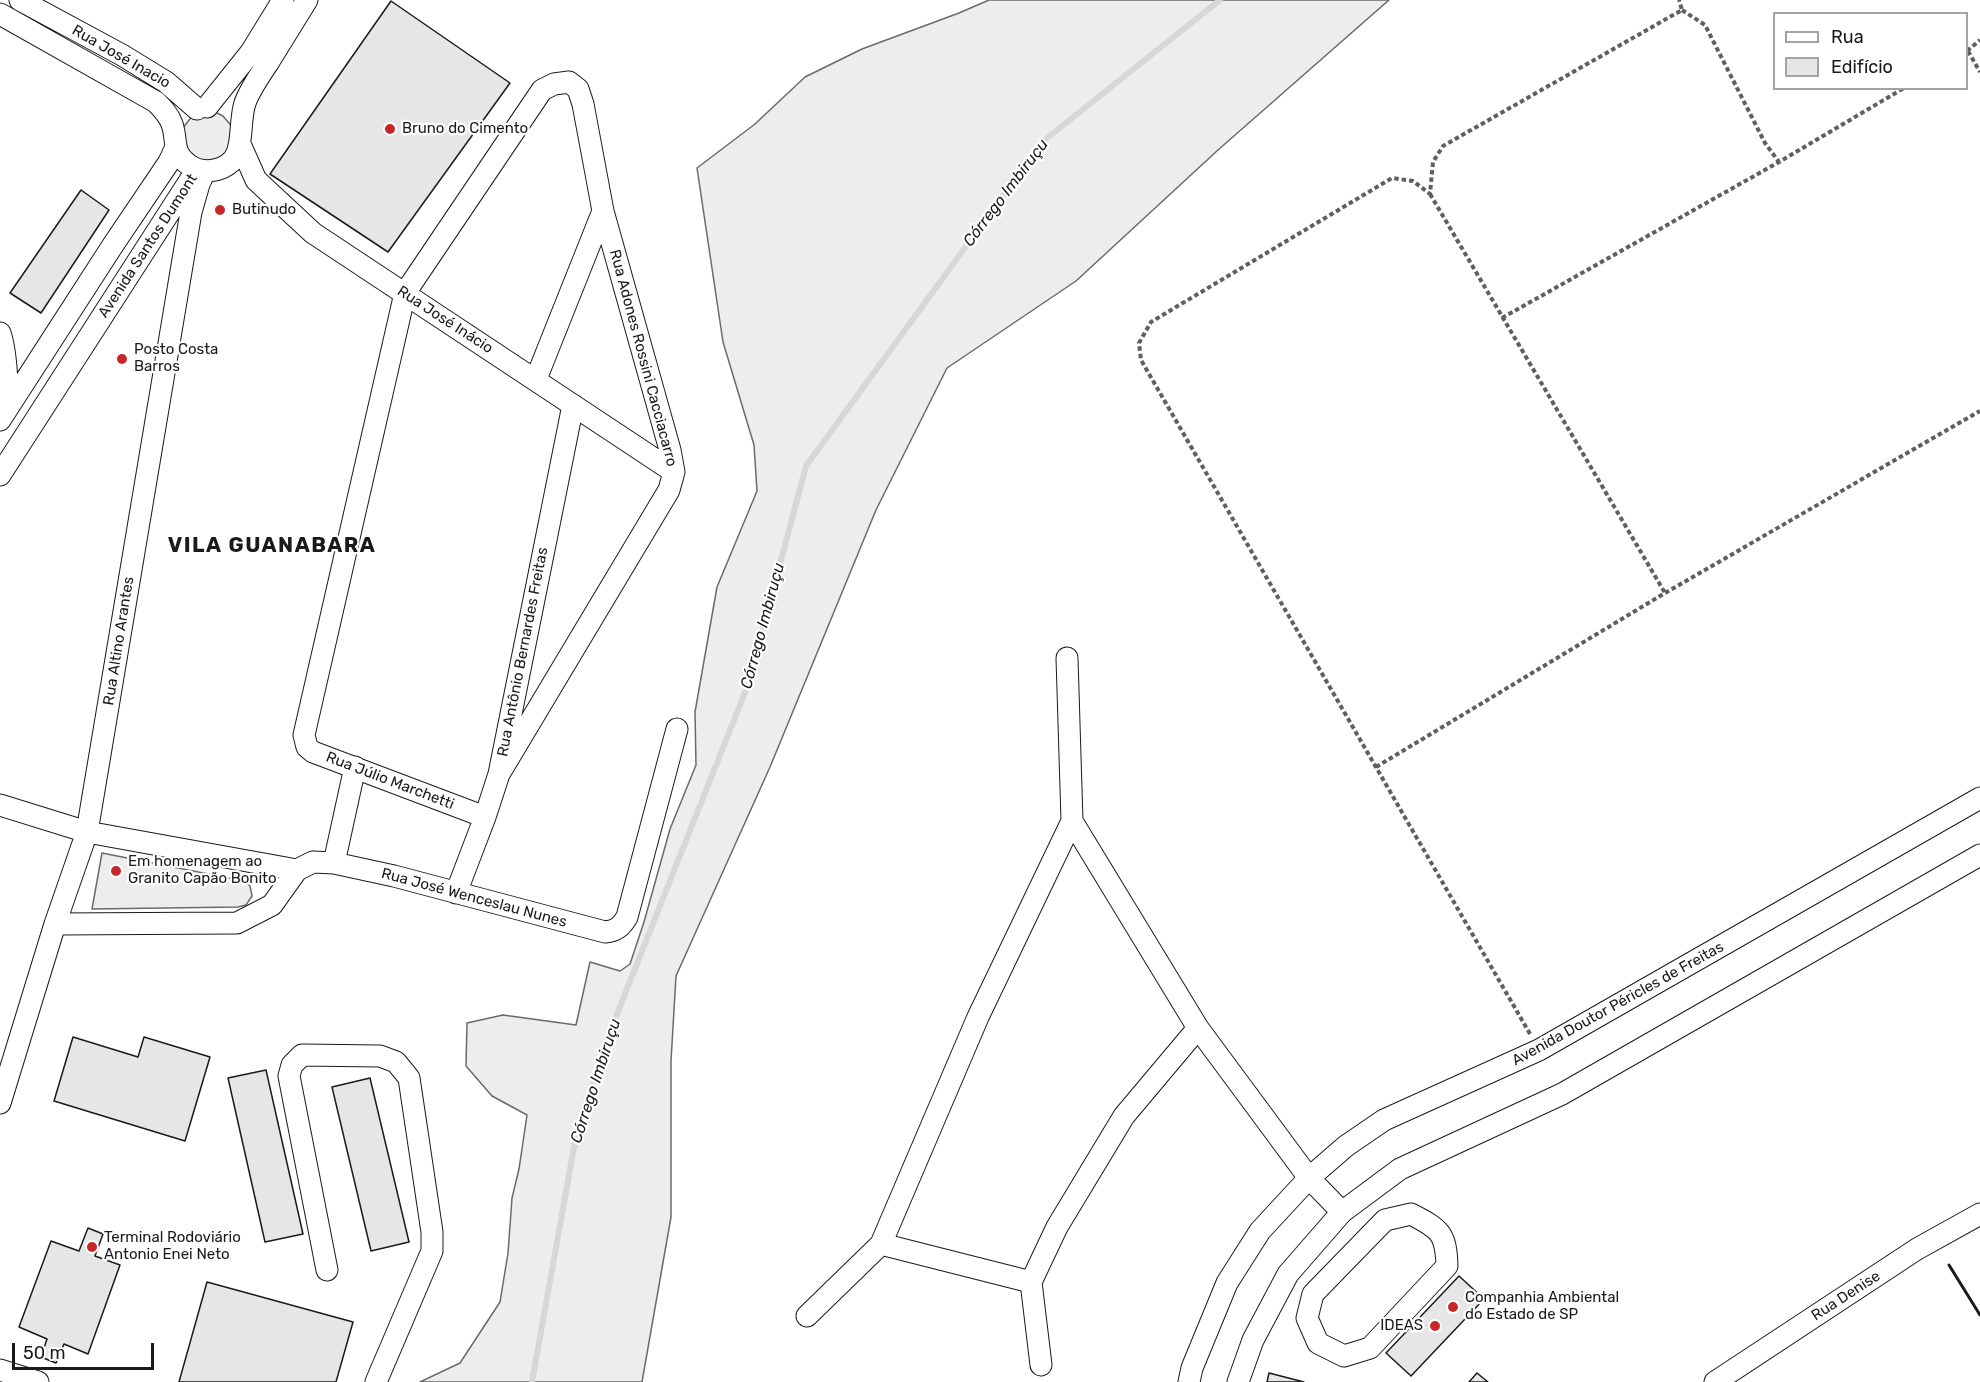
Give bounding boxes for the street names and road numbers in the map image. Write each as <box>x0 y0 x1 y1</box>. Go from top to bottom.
street label: Rua José Inacio <box>69 22 173 92</box>
street label: Avenida Santos Dumont <box>95 171 201 321</box>
street label: Rua Adones Rossini Cacciacarro <box>605 248 681 468</box>
street label: Rua José Inácio <box>394 282 496 358</box>
street label: Rua Antônio Bernardes Freitas <box>494 546 552 758</box>
street label: Rua Altino Arantes <box>100 575 138 707</box>
street label: Rua Júlio Marchetti <box>323 748 457 814</box>
street label: Rua José Wenceslau Nunes <box>379 865 569 931</box>
street label: Avenida Doutor Péricles de Freitas <box>1509 938 1727 1070</box>
street label: Rua Denise <box>1808 1267 1884 1325</box>

